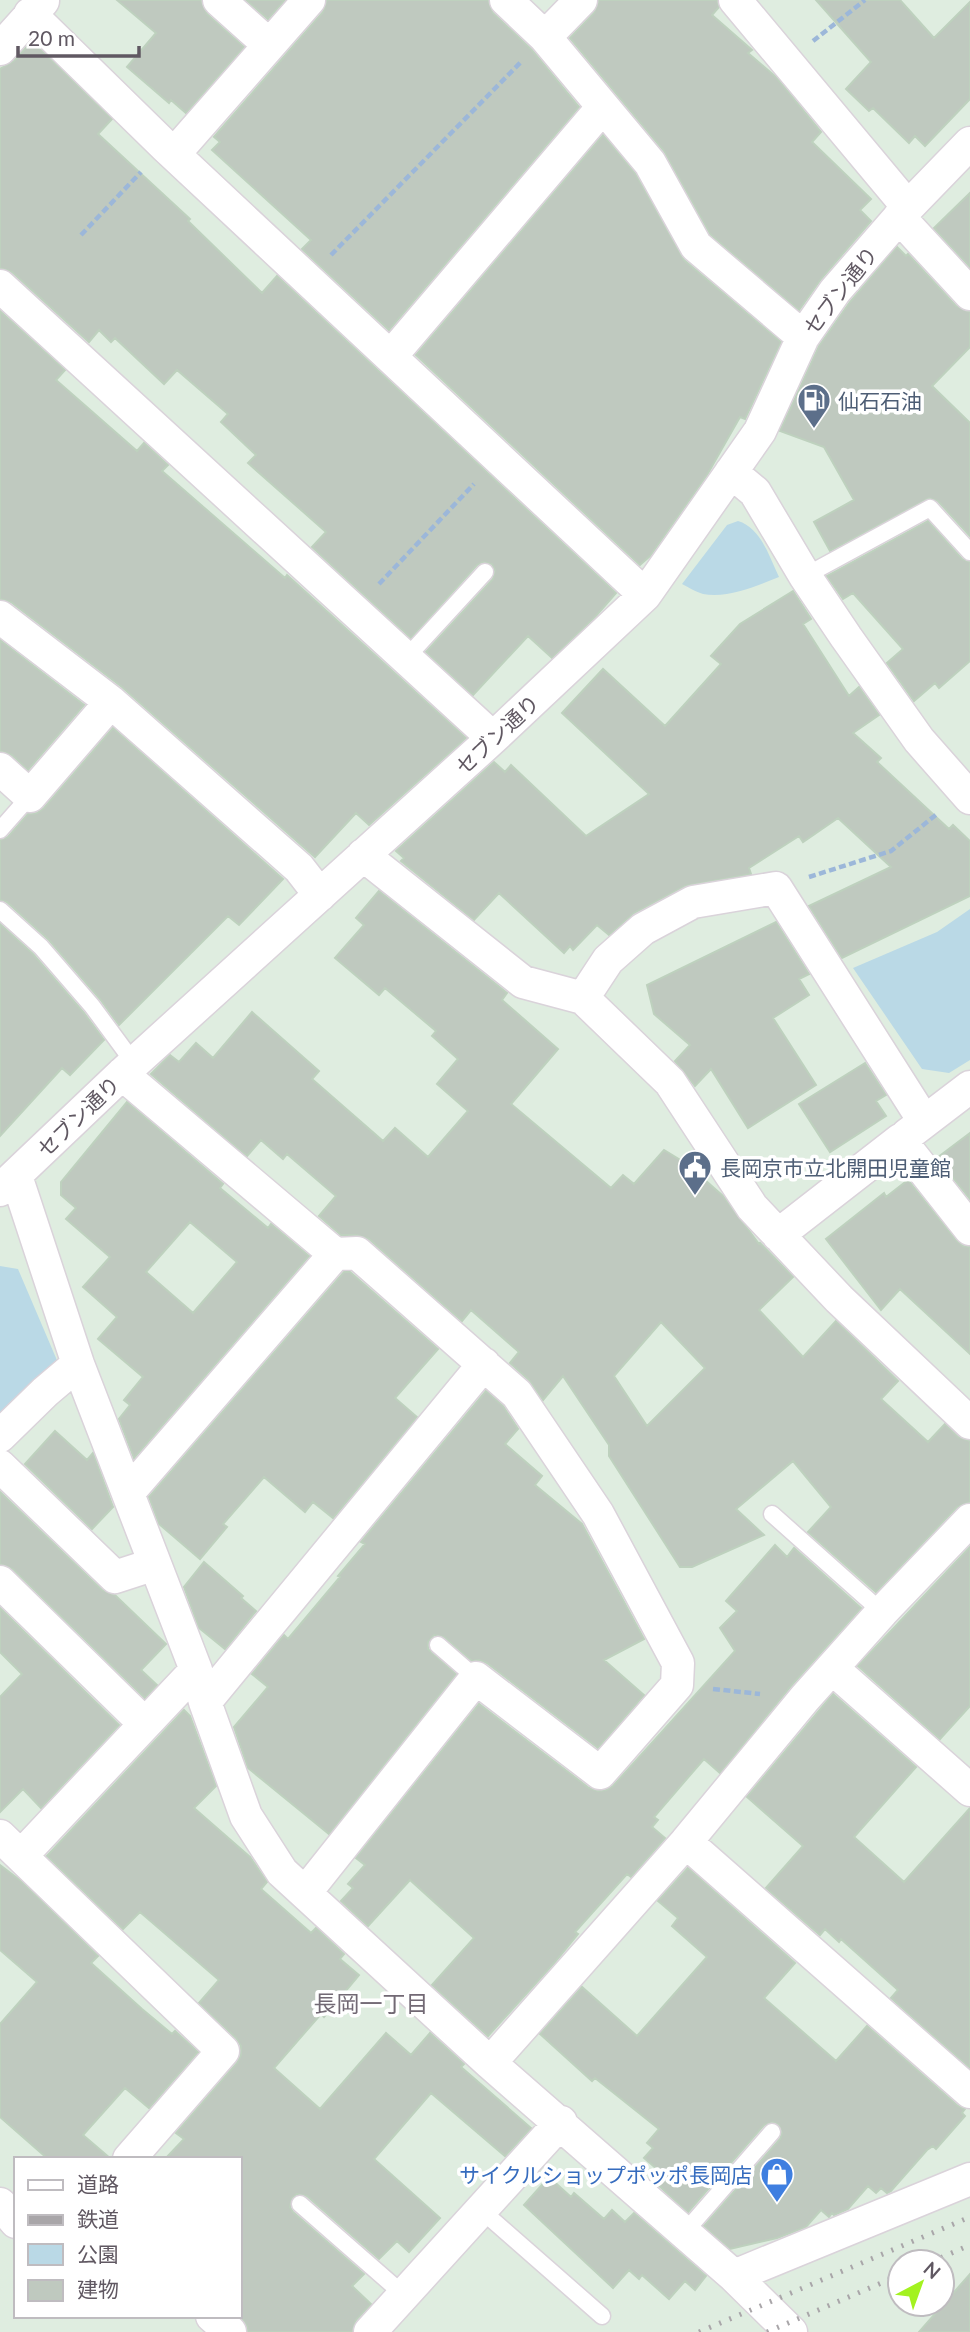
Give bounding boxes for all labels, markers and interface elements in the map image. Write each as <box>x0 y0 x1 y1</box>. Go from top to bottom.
scale bar <box>18 14 138 58</box>
text: 20 m <box>28 25 75 50</box>
street label: セブン通り <box>798 241 882 339</box>
fuel station icon: 仙石石油 <box>795 381 833 430</box>
place label: 仙石石油 <box>838 388 922 413</box>
street label: セブン通り <box>450 689 544 779</box>
street label: セブン通り <box>32 1071 124 1161</box>
public building icon: 長岡京市立北開田児童館 <box>676 1148 714 1197</box>
place label: 長岡京市立北開田児童館 <box>720 1155 951 1180</box>
district label: 長岡一丁目 <box>314 1989 429 2017</box>
shop icon: サイクルショップポッポ長岡店 <box>758 2155 796 2204</box>
legend <box>14 2157 242 2318</box>
place label: サイクルショップポッポ長岡店 <box>459 2162 752 2187</box>
text: 道路 <box>77 2171 119 2196</box>
text: 鉄道 <box>77 2206 119 2231</box>
text: 公園 <box>77 2241 119 2266</box>
north arrow <box>886 2248 956 2318</box>
text: N <box>919 2256 946 2283</box>
text: 建物 <box>77 2276 119 2301</box>

